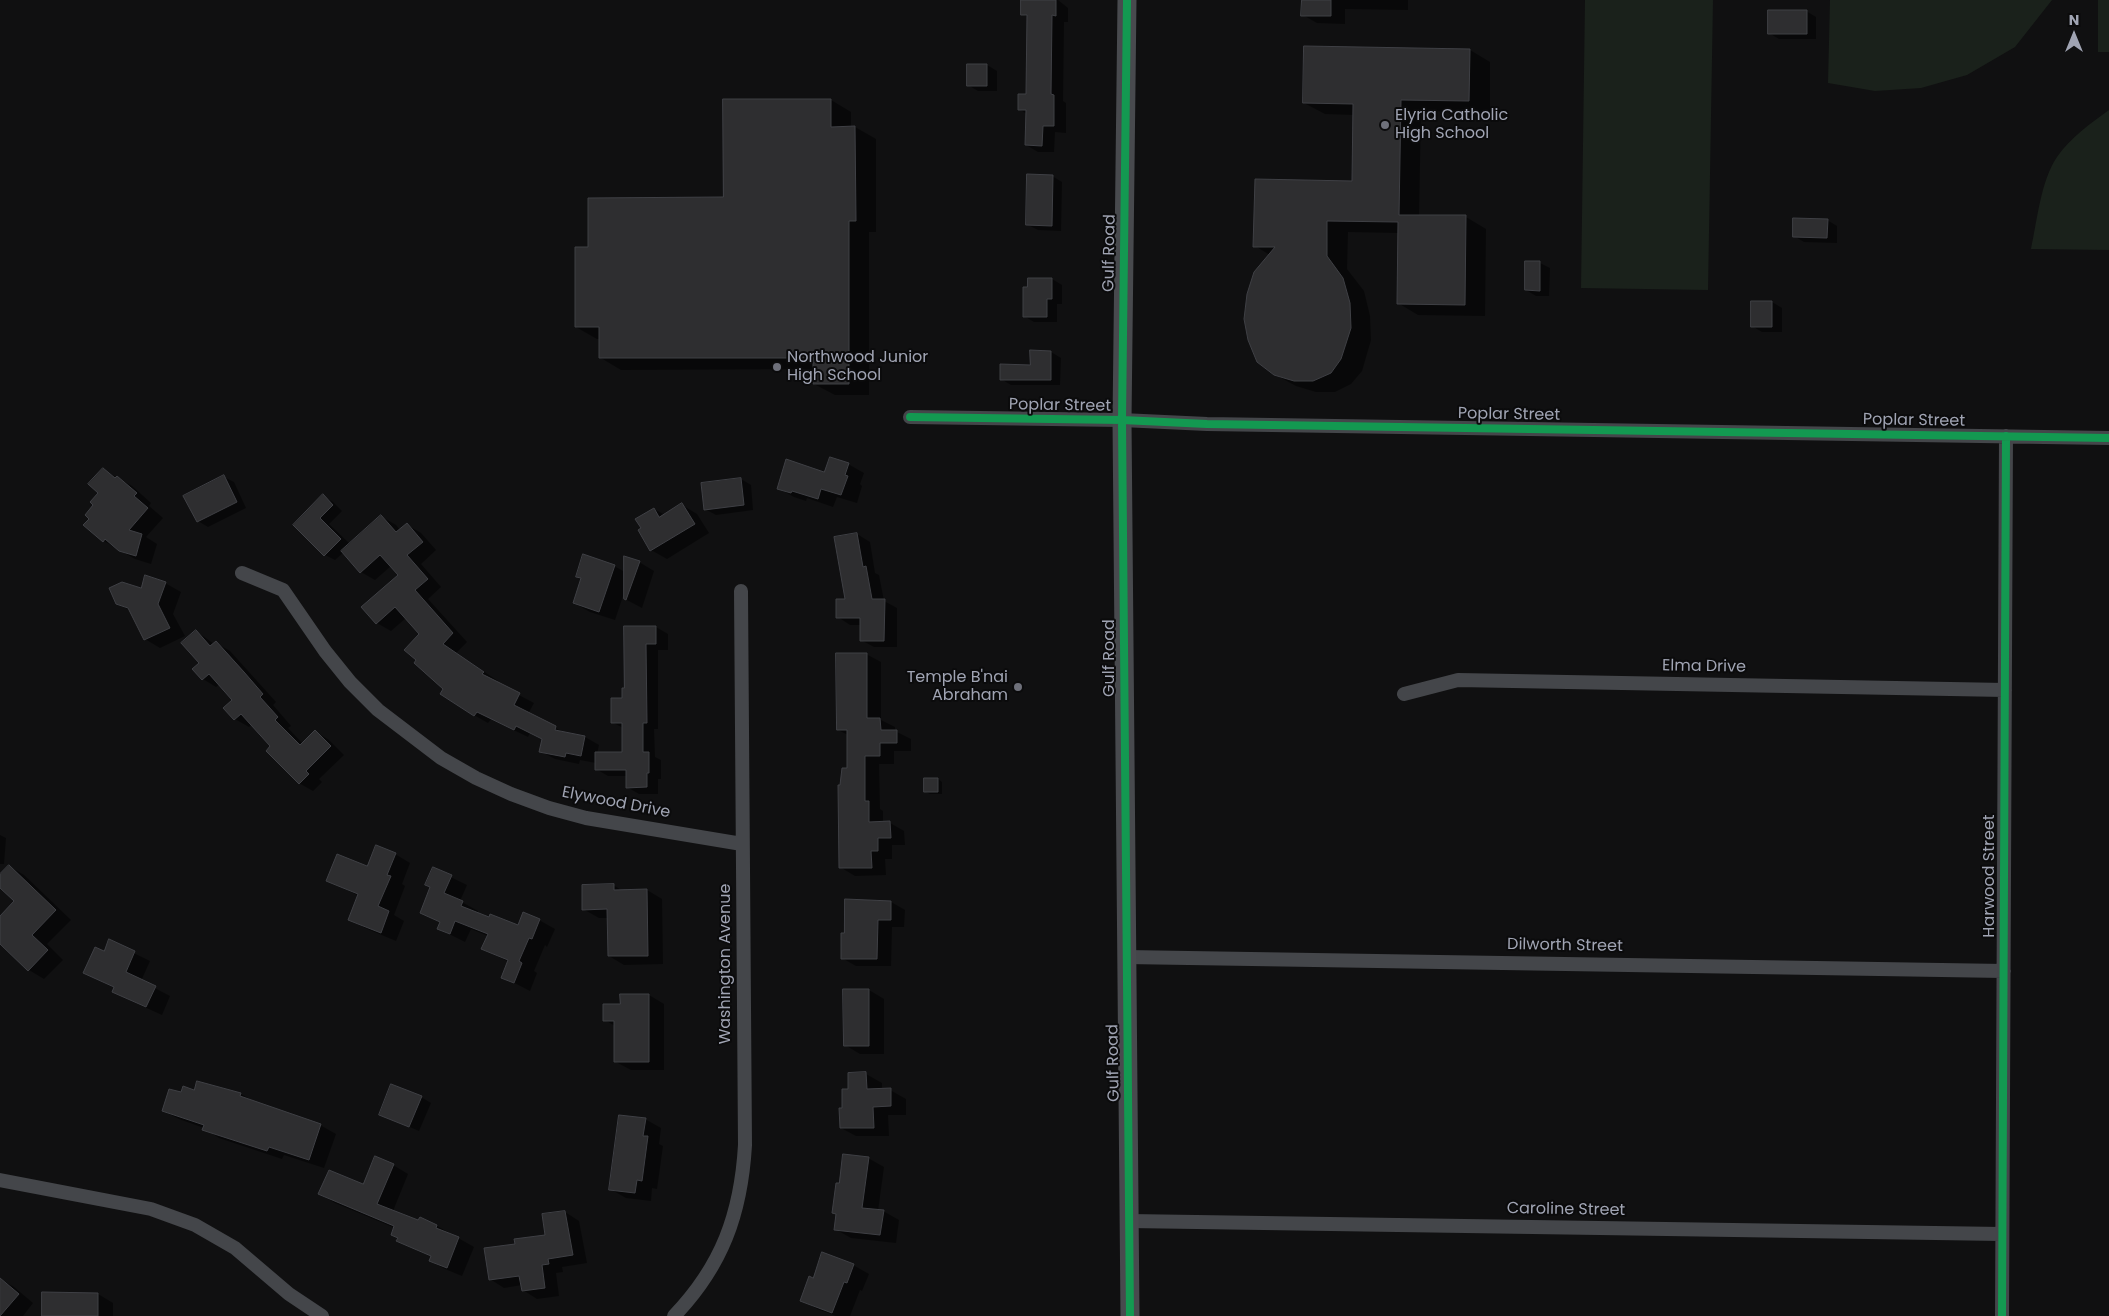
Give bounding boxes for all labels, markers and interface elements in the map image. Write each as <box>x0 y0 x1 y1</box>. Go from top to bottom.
north arrow <box>2049 10 2099 60</box>
text: N <box>2069 10 2079 30</box>
place label: Elyria Catholic High School <box>1395 106 1508 144</box>
marker: Elyria Catholic High School <box>1379 119 1391 131</box>
street label: Gulf Road <box>1100 214 1120 292</box>
place label: Northwood Junior High School <box>787 348 928 386</box>
marker: Northwood Junior High School <box>771 361 783 373</box>
street label: Poplar Street <box>1009 396 1111 416</box>
street label: Poplar Street <box>1458 405 1560 425</box>
street label: Poplar Street <box>1863 411 1965 431</box>
street label: Gulf Road <box>1100 619 1120 697</box>
street label: Elma Drive <box>1662 657 1746 677</box>
place label: Temple B'nai Abraham <box>907 668 1008 706</box>
marker: Temple B'nai Abraham <box>1012 681 1024 693</box>
street label: Elywood Drive <box>560 783 672 823</box>
street label: Harwood Street <box>1980 814 2000 938</box>
street label: Washington Avenue <box>716 884 736 1044</box>
street label: Dilworth Street <box>1507 935 1623 957</box>
street label: Gulf Road <box>1104 1024 1124 1102</box>
street label: Caroline Street <box>1507 1199 1625 1221</box>

